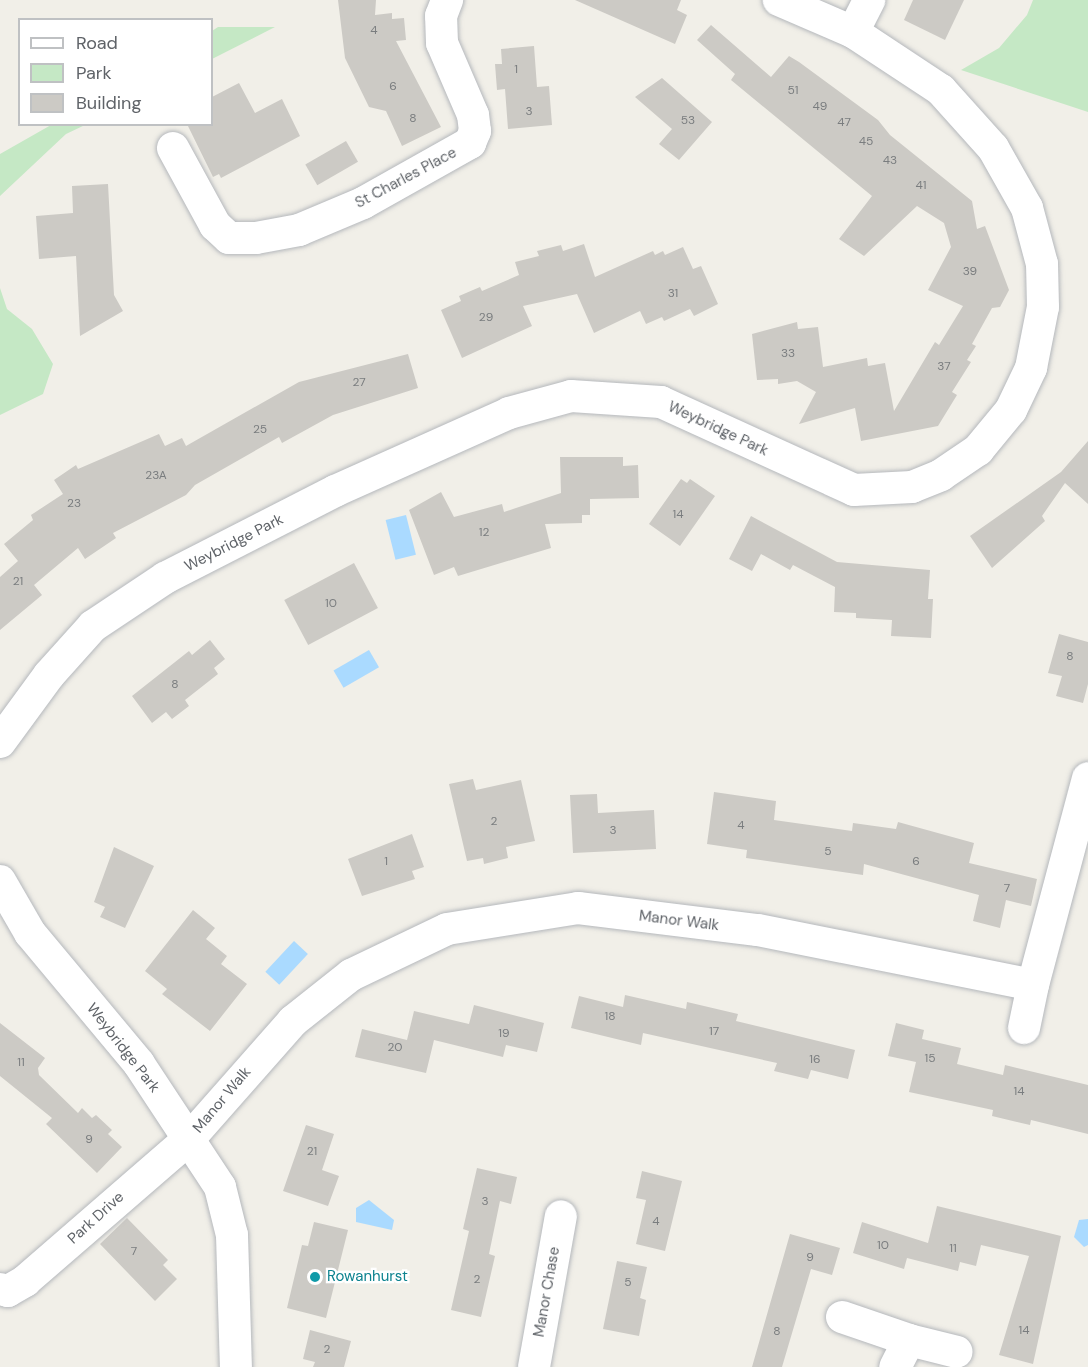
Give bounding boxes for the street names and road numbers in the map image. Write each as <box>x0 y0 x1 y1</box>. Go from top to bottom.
street label: St Charles Place <box>352 144 460 212</box>
street label: Weybridge Park <box>665 398 771 460</box>
street label: Weybridge Park <box>182 510 286 576</box>
street label: Manor Walk <box>638 907 720 935</box>
street label: Weybridge Park <box>83 1000 163 1096</box>
street label: Manor Walk <box>189 1063 255 1137</box>
street label: Park Drive <box>64 1188 128 1248</box>
street label: Manor Chase <box>530 1245 564 1339</box>

